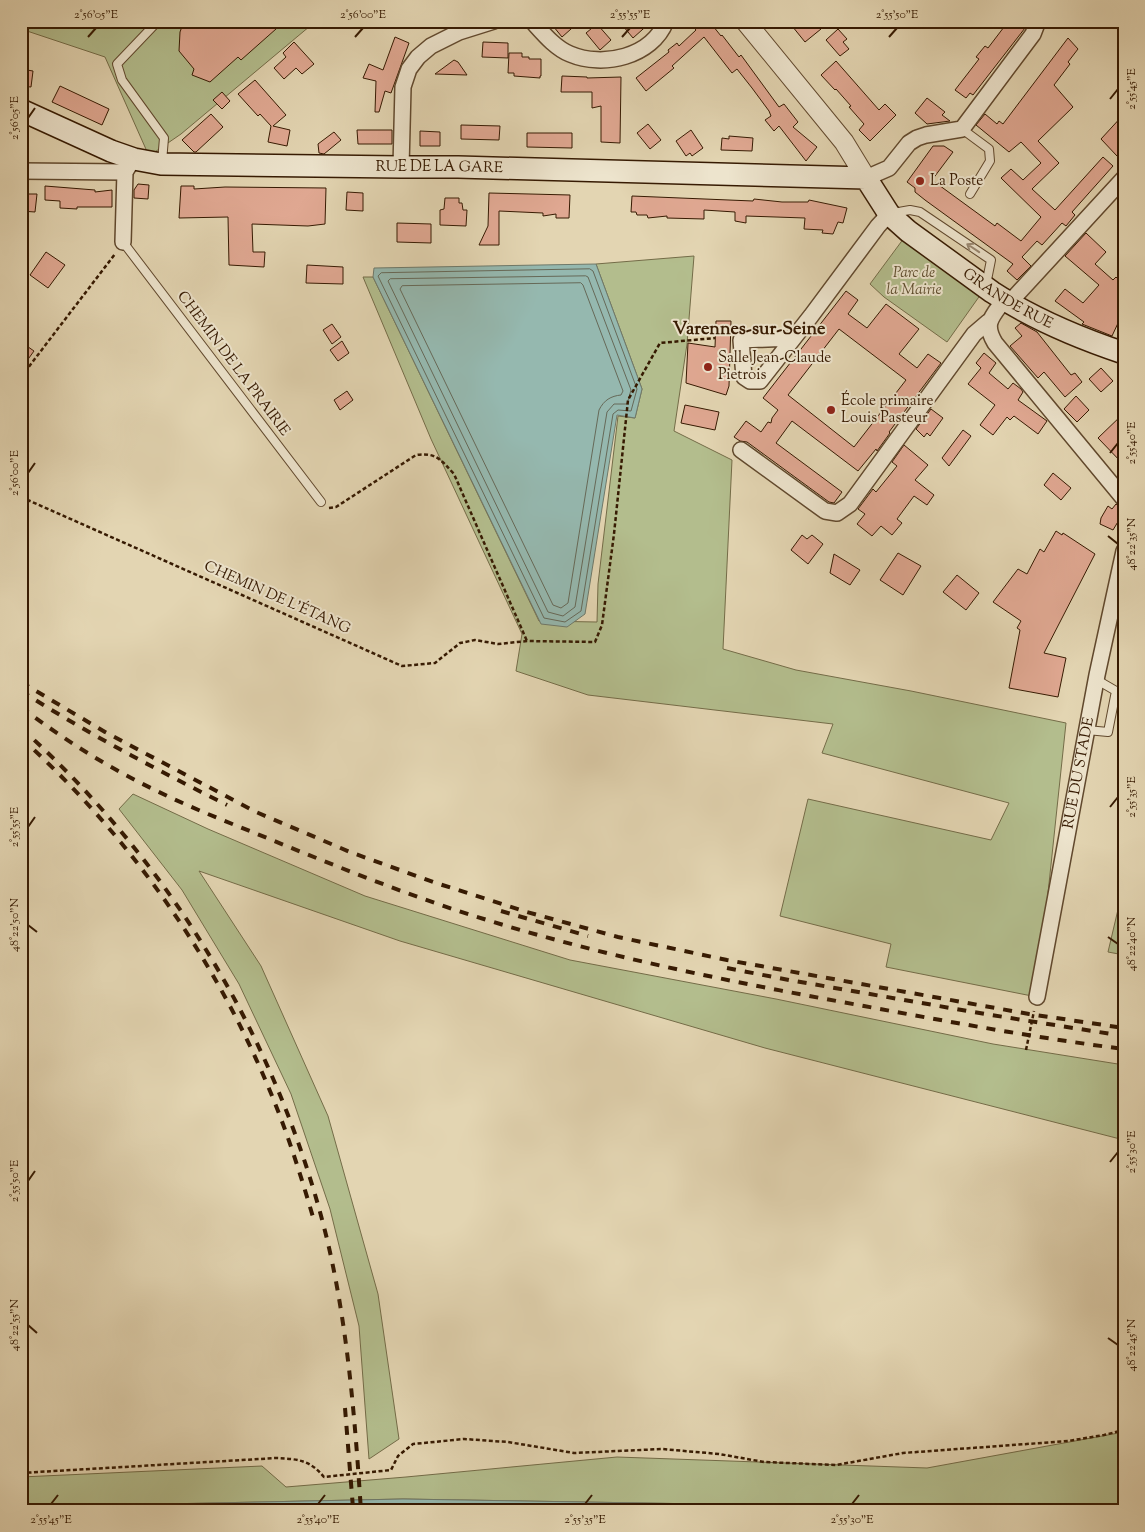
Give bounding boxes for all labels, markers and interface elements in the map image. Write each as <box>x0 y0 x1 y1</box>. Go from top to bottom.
text: 2°56'05"E <box>74 6 119 24</box>
text: 2°56'00"E <box>340 6 387 24</box>
text: 2°55'55"E <box>610 6 651 24</box>
text: 2°55'50"E <box>876 6 919 24</box>
text: 2°55'45"E <box>1123 68 1141 110</box>
text: 2°56'05"E <box>6 95 24 140</box>
street label: RUE DE LA GARE <box>375 156 503 179</box>
place label: La Poste <box>930 171 983 192</box>
marker: La Poste <box>914 175 926 187</box>
one-way arrow <box>966 243 980 253</box>
park label: Parc de la Mairie <box>886 263 942 301</box>
street label: GRANDE RUE <box>958 263 1056 334</box>
street label: CHEMIN DE LA PRAIRIE <box>171 287 295 441</box>
district label: Varennes-sur-Seine <box>673 317 826 343</box>
place label: Salle Jean-Claude Pietrois <box>718 348 831 386</box>
marker: Salle Jean-Claude Pietrois <box>702 361 714 373</box>
place label: École primaire Louis Pasteur <box>841 390 934 429</box>
marker: École primaire Louis Pasteur <box>825 404 837 416</box>
text: 2°55'40"E <box>1123 421 1141 465</box>
text: 2°56'00"E <box>6 449 24 496</box>
text: 48°22'35"N <box>1123 517 1141 570</box>
street label: CHEMIN DE L'ÉTANG <box>200 555 354 640</box>
street label: RUE DU STADE <box>1058 715 1099 830</box>
text: 2°55'35"E <box>1123 776 1141 818</box>
text: 2°55'55"E <box>6 806 24 847</box>
text: 48°22'50"N <box>6 898 24 952</box>
text: 48°22'40"N <box>1123 916 1141 971</box>
text: 2°55'30"E <box>1123 1130 1141 1174</box>
text: 2°55'50"E <box>6 1159 24 1202</box>
text: 48°22'55"N <box>6 1298 24 1351</box>
text: 48°22'45"N <box>1123 1318 1141 1371</box>
text: 2°55'45"E <box>30 1511 72 1529</box>
text: 2°55'40"E <box>296 1511 340 1529</box>
text: 2°55'35"E <box>564 1511 606 1529</box>
text: 2°55'30"E <box>830 1511 874 1529</box>

